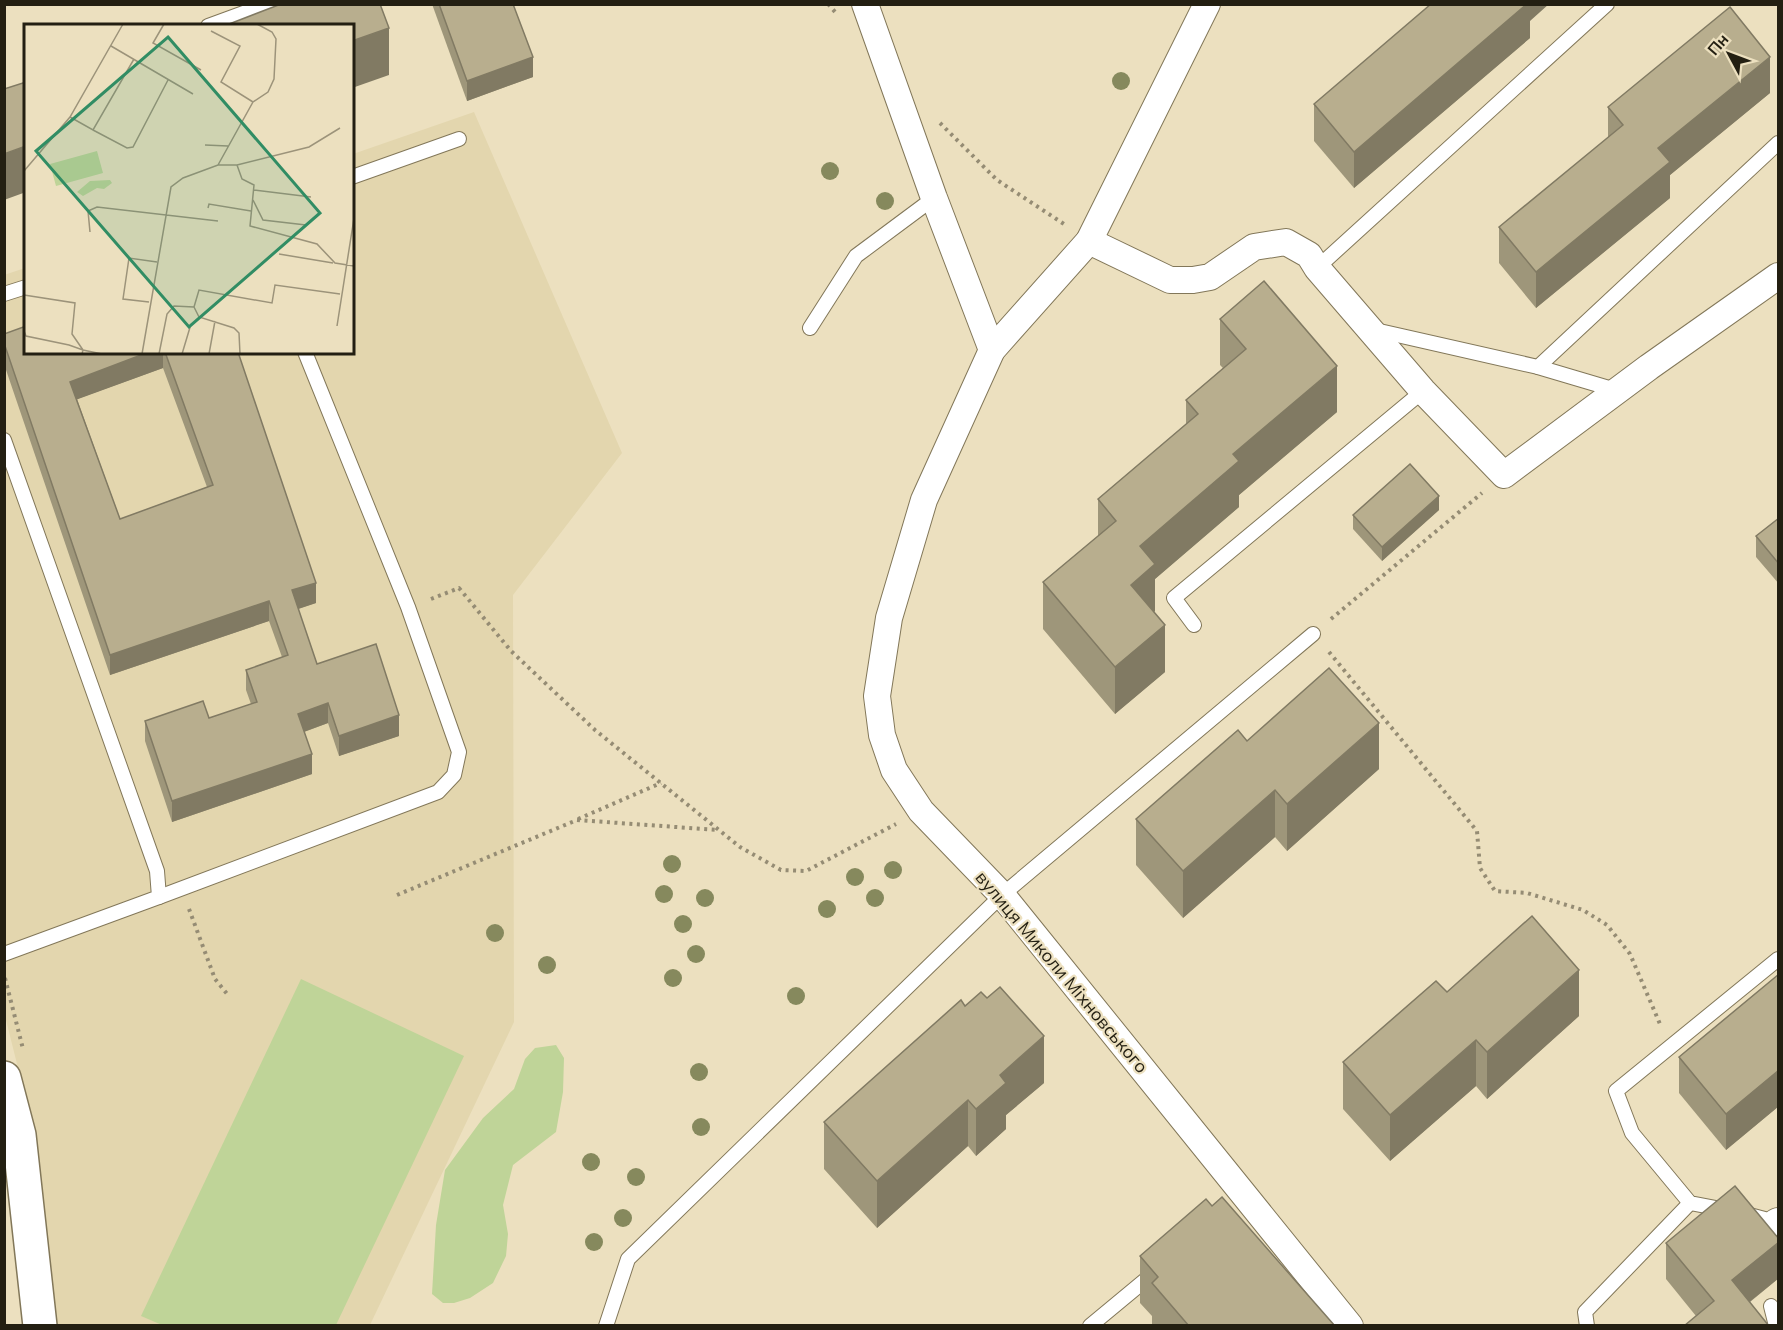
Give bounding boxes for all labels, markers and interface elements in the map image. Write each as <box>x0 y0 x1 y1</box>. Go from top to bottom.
inset map <box>24 24 354 354</box>
north arrow <box>1699 24 1759 84</box>
text: Пн <box>1703 29 1733 59</box>
street label: вулиця Миколи Міхновського <box>971 866 1153 1078</box>

